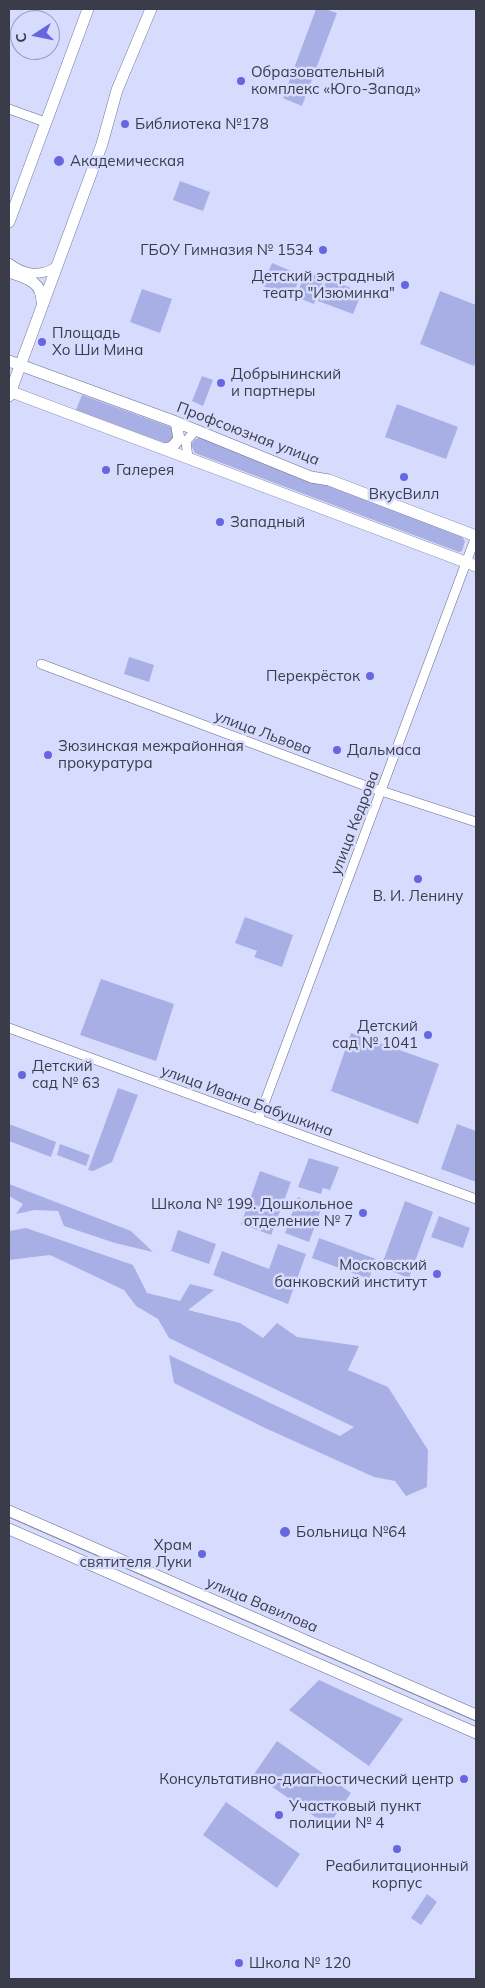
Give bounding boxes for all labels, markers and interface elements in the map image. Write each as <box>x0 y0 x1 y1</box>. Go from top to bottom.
north arrow <box>10 10 60 60</box>
text: С <box>12 31 31 44</box>
place label: Образовательный комплекс «Юго-Запад» <box>251 63 421 98</box>
marker: Образовательный комплекс «Юго-Запад» <box>235 75 247 87</box>
place label: Библиотека №178 <box>135 115 269 133</box>
marker: Библиотека №178 <box>119 118 131 130</box>
place label: Академическая <box>70 152 184 170</box>
marker: Академическая <box>52 154 66 168</box>
place label: ГБОУ Гимназия № 1534 <box>140 241 313 259</box>
marker: ГБОУ Гимназия № 1534 <box>317 244 329 256</box>
place label: Детский эстрадный театр "Изюминка" <box>252 267 395 302</box>
marker: Детский эстрадный театр "Изюминка" <box>399 279 411 291</box>
place label: Площадь Хо Ши Мина <box>52 324 143 359</box>
marker: Площадь Хо Ши Мина <box>36 336 48 348</box>
place label: Добрынинский и партнеры <box>231 365 341 400</box>
marker: Добрынинский и партнеры <box>215 377 227 389</box>
street label: Профсоюзная улица <box>174 398 322 470</box>
place label: Галерея <box>116 461 174 479</box>
marker: Галерея <box>100 464 112 476</box>
marker: ВкусВилл <box>398 471 410 483</box>
place label: ВкусВилл <box>369 485 439 503</box>
place label: Западный <box>230 513 305 531</box>
marker: Западный <box>214 516 226 528</box>
place label: Перекрёсток <box>266 667 360 685</box>
marker: Перекрёсток <box>364 670 376 682</box>
street label: улица Львова <box>212 707 314 759</box>
place label: Зюзинская межрайонная прокуратура <box>58 737 244 772</box>
place label: Дальмаса <box>347 741 421 759</box>
marker: Дальмаса <box>331 744 343 756</box>
marker: Зюзинская межрайонная прокуратура <box>42 749 54 761</box>
street label: улица Кедрова <box>327 768 383 878</box>
marker: В. И. Ленину <box>412 873 424 885</box>
place label: В. И. Ленину <box>373 887 463 905</box>
place label: Детский сад № 1041 <box>332 1017 418 1052</box>
marker: Детский сад № 1041 <box>422 1029 434 1041</box>
place label: Детский сад № 63 <box>32 1057 100 1092</box>
street label: улица Ивана Бабушкина <box>158 1061 336 1141</box>
marker: Детский сад № 63 <box>16 1069 28 1081</box>
place label: Школа № 199. Дошкольное отделение № 7 <box>151 1195 353 1230</box>
marker: Школа № 199. Дошкольное отделение № 7 <box>357 1207 369 1219</box>
place label: Московский банковский институт <box>275 1256 427 1291</box>
marker: Московский банковский институт <box>431 1268 443 1280</box>
place label: Больница №64 <box>296 1523 406 1541</box>
marker: Больница №64 <box>278 1525 292 1539</box>
place label: Храм святителя Луки <box>79 1536 192 1571</box>
marker: Храм святителя Луки <box>196 1548 208 1560</box>
street label: улица Вавилова <box>204 1573 320 1637</box>
place label: Консультативно-диагностический центр <box>159 1770 454 1788</box>
marker: Консультативно-диагностический центр <box>458 1773 470 1785</box>
place label: Участковый пункт полиции № 4 <box>289 1797 421 1832</box>
marker: Участковый пункт полиции № 4 <box>273 1809 285 1821</box>
marker: Реабилитационный корпус <box>391 1843 403 1855</box>
place label: Реабилитационный корпус <box>325 1857 469 1892</box>
place label: Школа № 120 <box>249 1954 351 1972</box>
marker: Школа № 120 <box>233 1957 245 1969</box>

